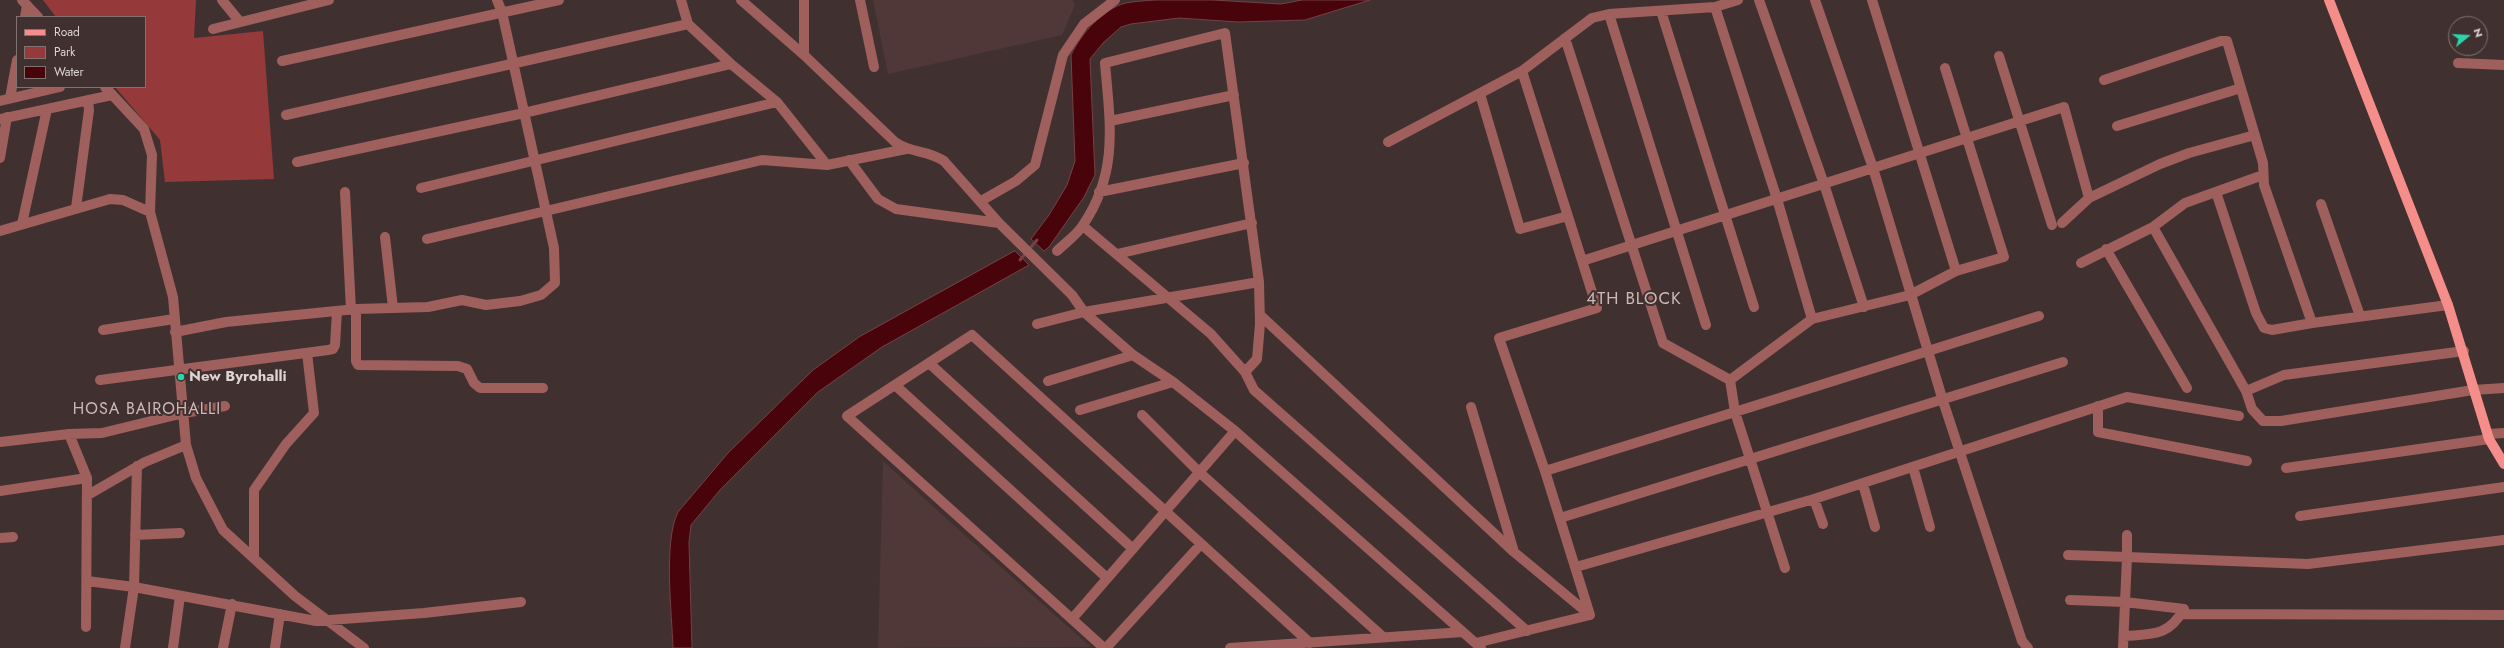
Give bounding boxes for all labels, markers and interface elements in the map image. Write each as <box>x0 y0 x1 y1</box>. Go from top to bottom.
legend <box>16 16 146 88</box>
north arrow <box>2448 16 2488 56</box>
text: Road <box>54 23 80 41</box>
text: N <box>2470 26 2487 39</box>
text: Park <box>54 43 75 61</box>
text: Water <box>54 63 84 81</box>
district label: 4TH BLOCK <box>1586 290 1682 310</box>
place label: New Byrohalli <box>189 368 287 386</box>
marker: New Byrohalli <box>176 372 186 382</box>
district label: HOSA BAIROHALLI <box>73 400 221 420</box>

